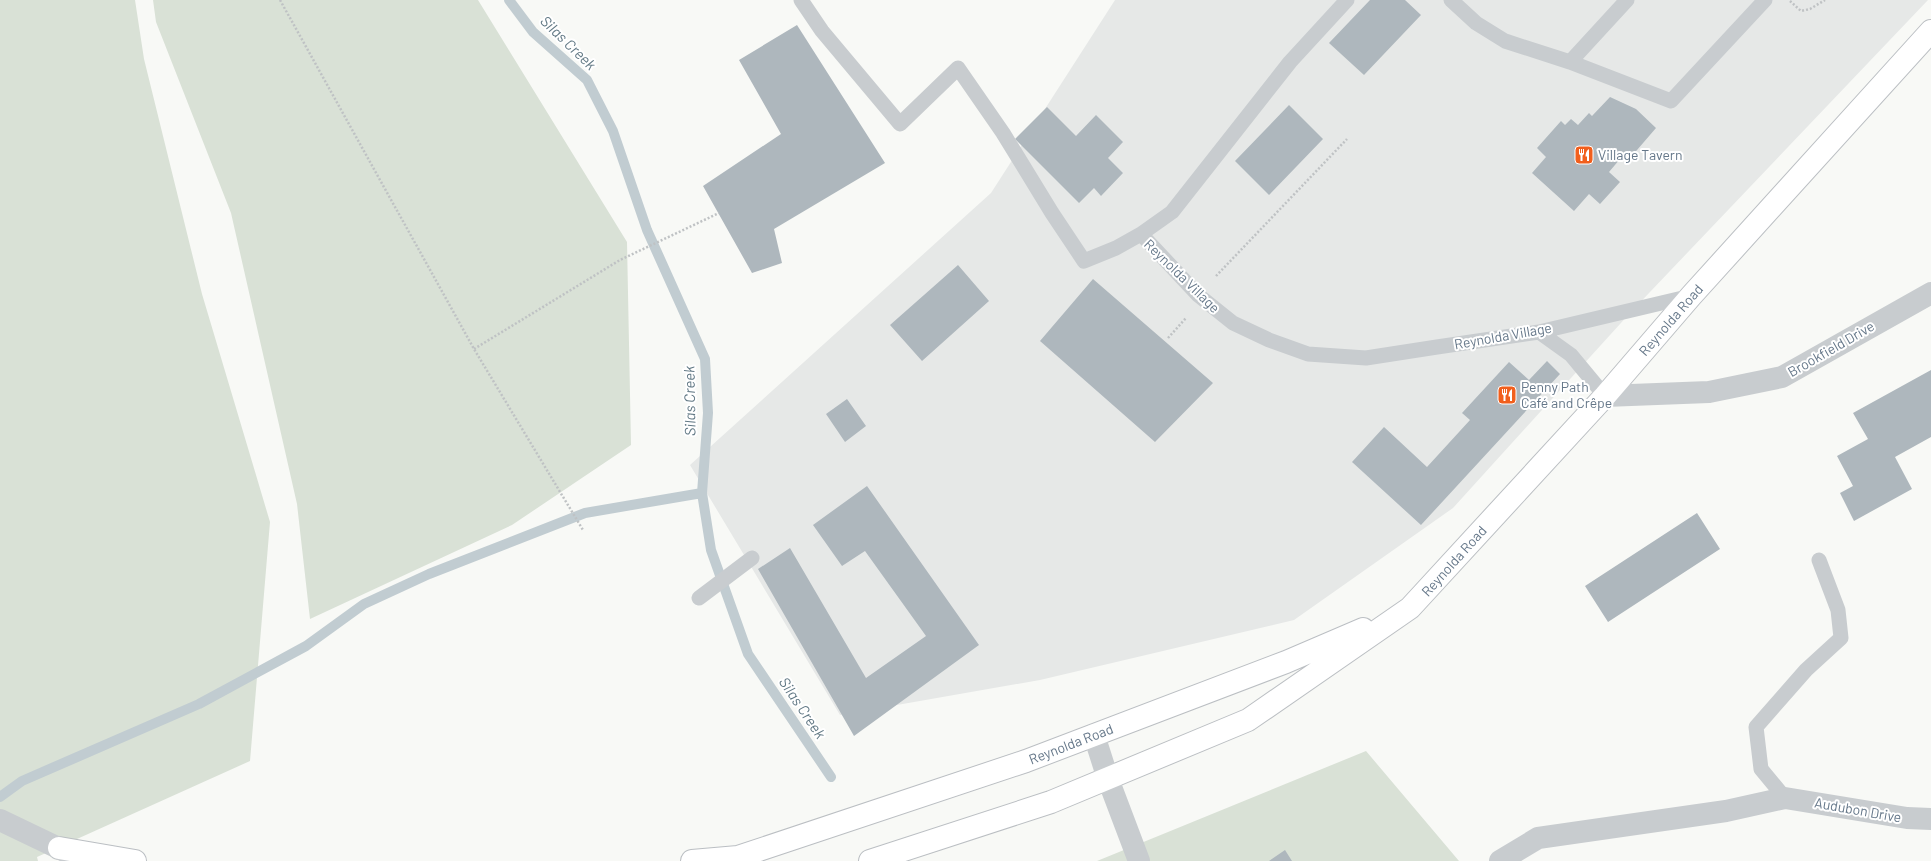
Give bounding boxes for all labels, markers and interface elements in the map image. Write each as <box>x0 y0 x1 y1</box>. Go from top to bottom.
water label: Silas Creek <box>537 11 601 74</box>
restaurant icon: Village Tavern <box>1573 144 1595 166</box>
place label: Village Tavern <box>1598 146 1683 163</box>
street label: Reynolda Village <box>1141 235 1224 316</box>
street label: Reynolda Road <box>1635 280 1706 359</box>
street label: Brookfield Drive <box>1785 317 1877 380</box>
street label: Reynolda Village <box>1453 319 1553 352</box>
water label: Silas Creek <box>679 365 699 436</box>
place label: Penny Path Café and Crêpe <box>1521 378 1612 411</box>
restaurant icon: Penny Path Café and Crêpe <box>1496 384 1518 406</box>
street label: Reynolda Road <box>1417 522 1490 599</box>
water label: Silas Creek <box>776 673 830 742</box>
street label: Reynolda Road <box>1026 720 1115 767</box>
street label: Audubon Drive <box>1813 794 1903 826</box>

